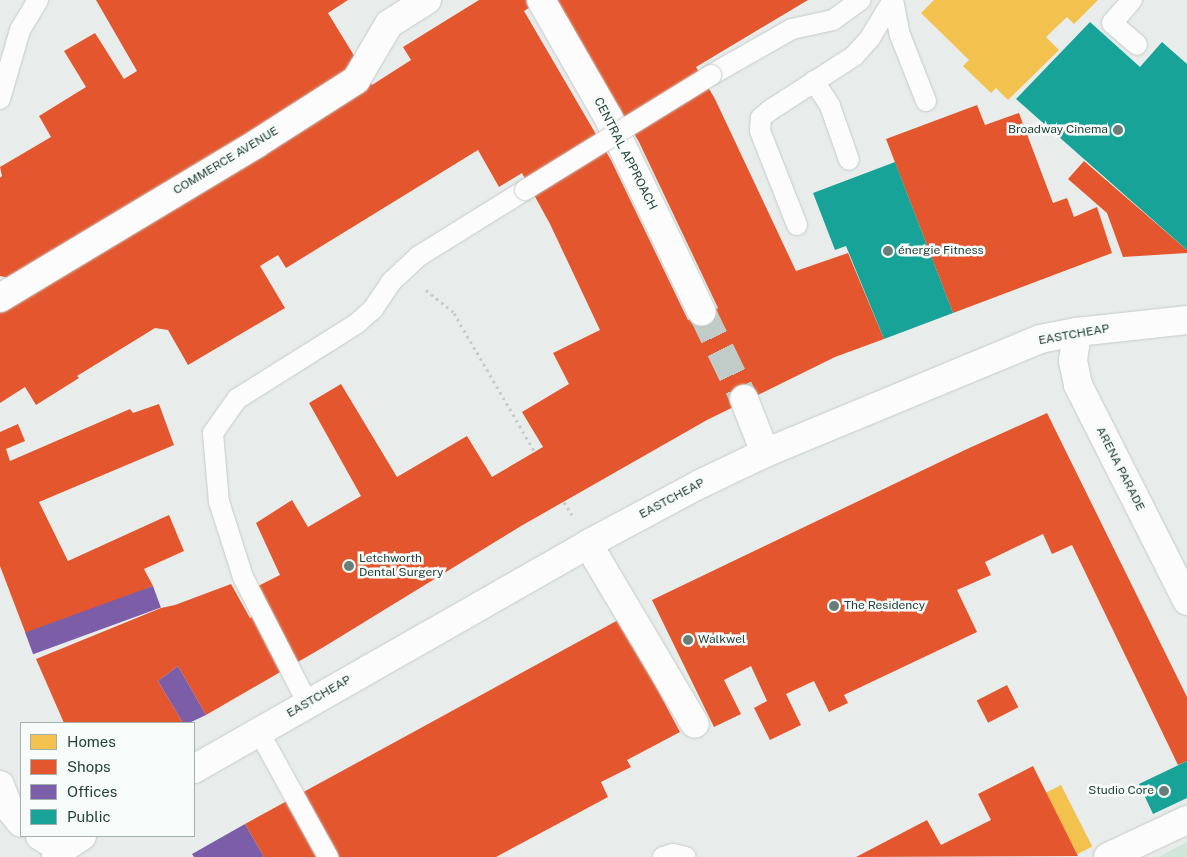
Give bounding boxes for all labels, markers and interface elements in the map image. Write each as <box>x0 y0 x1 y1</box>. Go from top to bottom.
street label: CENTRAL APPROACH <box>590 95 660 213</box>
place label: Broadway Cinema <box>1008 123 1108 137</box>
street label: COMMERCE AVENUE <box>171 124 281 198</box>
marker: Broadway Cinema <box>1112 124 1124 136</box>
place label: énergie Fitness <box>898 244 984 258</box>
marker: énergie Fitness <box>882 245 894 257</box>
street label: EASTCHEAP <box>1038 322 1110 348</box>
street label: ARENA PARADE <box>1093 425 1147 513</box>
street label: EASTCHEAP <box>637 476 707 522</box>
place label: Letchworth Dental Surgery <box>359 552 444 580</box>
marker: Letchworth Dental Surgery <box>343 560 355 572</box>
place label: The Residency <box>844 599 925 613</box>
marker: The Residency <box>828 600 840 612</box>
place label: Walkwel <box>698 633 746 647</box>
marker: Walkwel <box>682 634 694 646</box>
street label: EASTCHEAP <box>284 673 354 721</box>
legend <box>20 722 195 837</box>
text: Homes <box>67 733 116 750</box>
text: Shops <box>67 758 111 775</box>
text: Offices <box>67 783 117 800</box>
place label: Studio Core <box>1088 784 1154 798</box>
marker: Studio Core <box>1158 785 1170 797</box>
text: Public <box>67 808 111 825</box>

